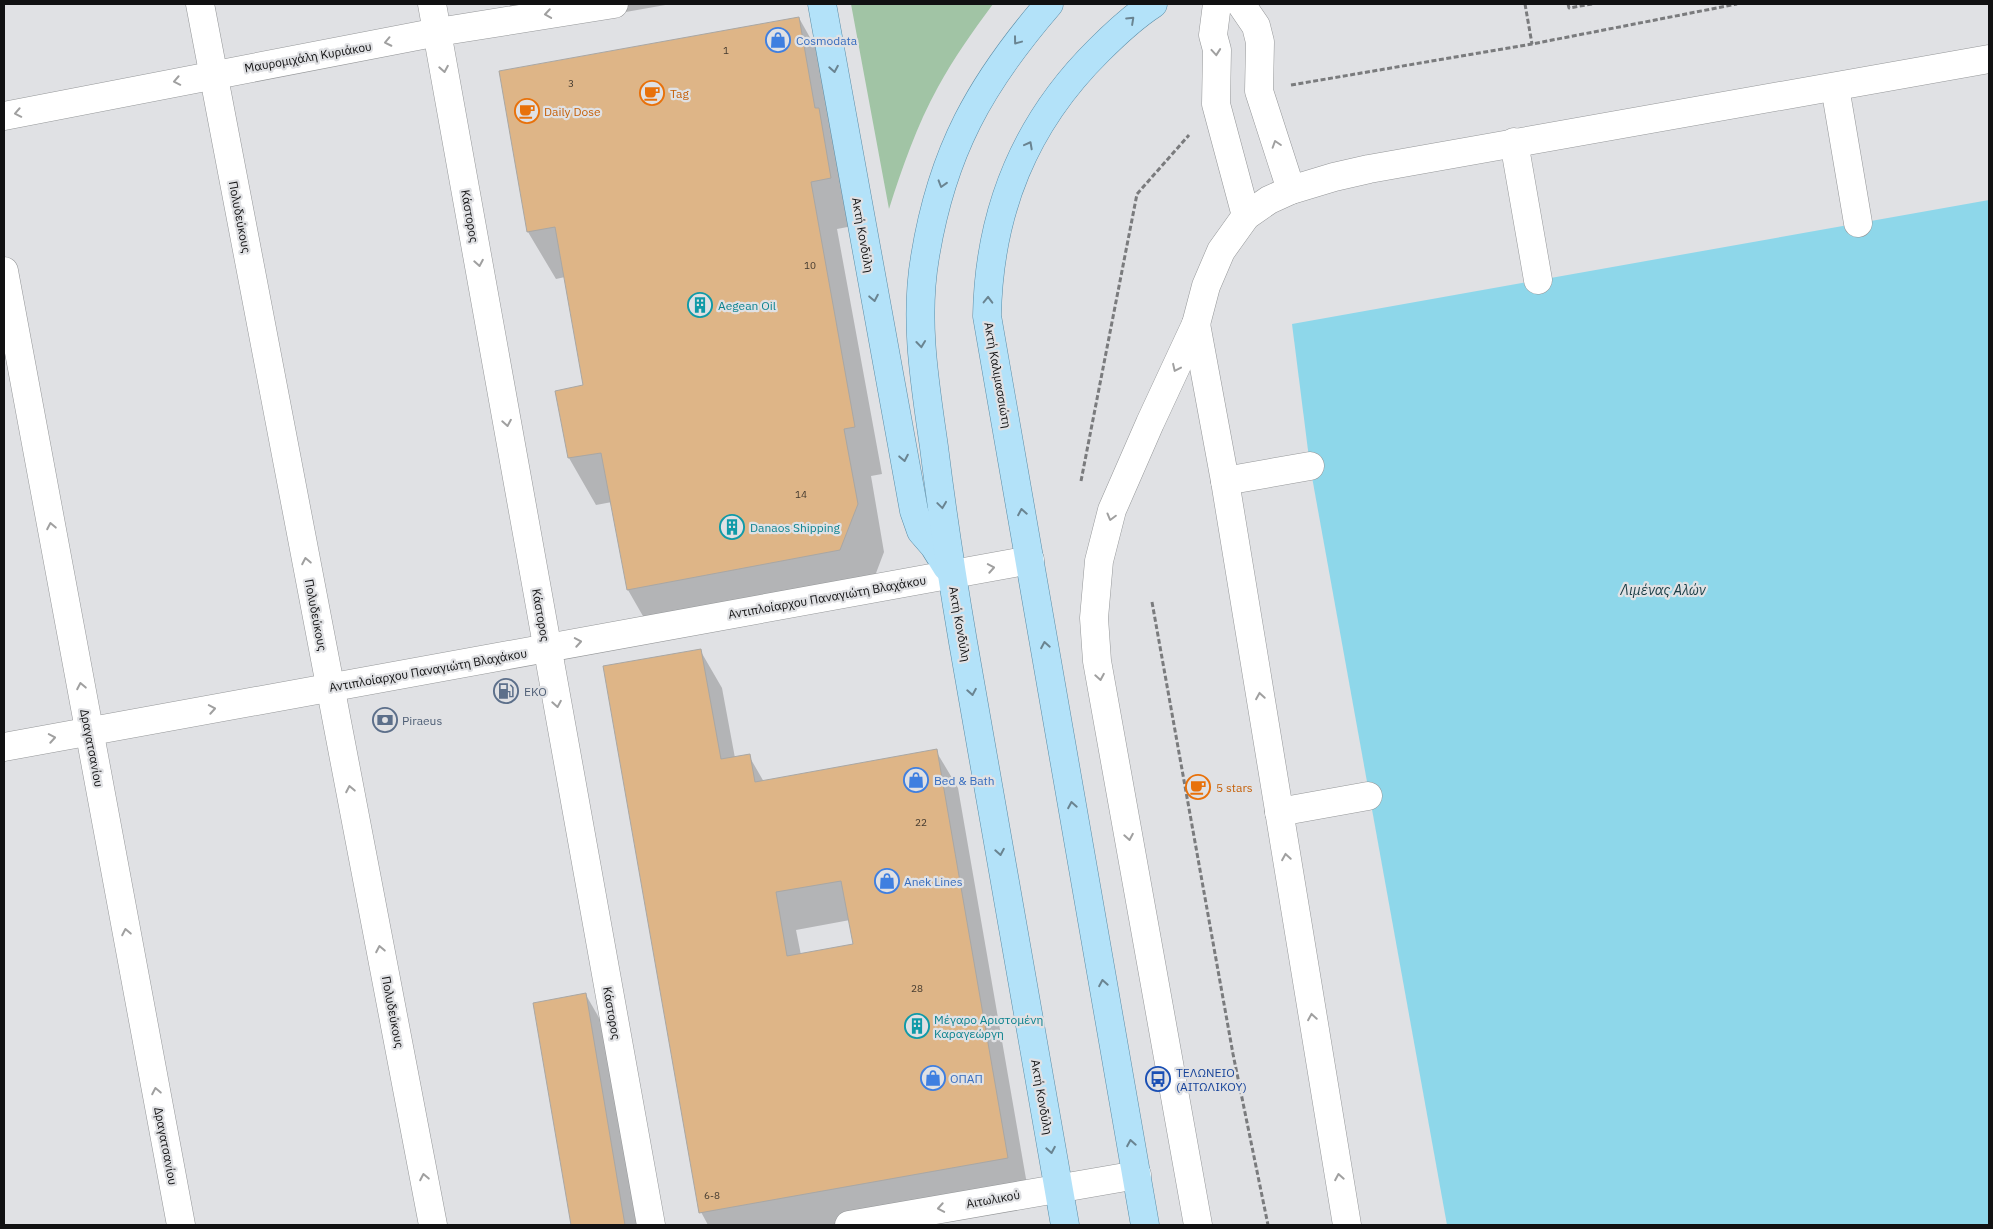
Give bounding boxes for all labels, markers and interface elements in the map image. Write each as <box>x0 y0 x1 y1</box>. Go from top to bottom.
one-way arrow <box>544 9 553 19</box>
one-way arrow <box>1125 17 1134 26</box>
shop icon: Cosmodata <box>765 27 791 53</box>
place label: Cosmodata <box>796 33 858 48</box>
one-way arrow <box>1015 35 1023 44</box>
one-way arrow <box>384 36 393 47</box>
street label: Μαυρομιχάλη Κυριάκου <box>243 38 373 76</box>
house number: 1 <box>723 44 729 57</box>
one-way arrow <box>1210 48 1221 56</box>
one-way arrow <box>439 65 449 73</box>
one-way arrow <box>829 65 839 73</box>
one-way arrow <box>173 76 181 86</box>
house number: 3 <box>568 77 574 90</box>
cafe icon: Tag <box>639 80 665 106</box>
place label: Tag <box>670 86 689 101</box>
cafe icon: Daily Dose <box>514 98 540 124</box>
place label: Daily Dose <box>544 104 601 119</box>
one-way arrow <box>13 107 22 118</box>
one-way arrow <box>1272 140 1282 149</box>
one-way arrow <box>1022 141 1032 150</box>
one-way arrow <box>937 179 947 187</box>
street label: Πολυδεύκους <box>226 180 254 254</box>
street label: Κάστορος <box>458 188 482 244</box>
street label: Ακτή Κονδύλη <box>849 196 877 274</box>
one-way arrow <box>473 259 483 268</box>
house number: 10 <box>804 259 816 272</box>
building icon: Aegean Oil <box>687 292 713 318</box>
one-way arrow <box>869 294 879 302</box>
one-way arrow <box>982 296 993 304</box>
place label: Aegean Oil <box>718 298 776 313</box>
street label: Ακτή Καλιμασσιώτη <box>981 321 1015 429</box>
one-way arrow <box>915 340 926 348</box>
one-way arrow <box>1171 363 1182 372</box>
one-way arrow <box>502 419 512 428</box>
one-way arrow <box>899 453 909 462</box>
house number: 14 <box>795 488 807 501</box>
one-way arrow <box>936 501 946 509</box>
one-way arrow <box>1017 508 1027 517</box>
one-way arrow <box>1106 512 1116 521</box>
building icon: Danaos Shipping <box>719 514 745 540</box>
place label: Danaos Shipping <box>750 520 841 535</box>
one-way arrow <box>46 522 57 530</box>
one-way arrow <box>301 557 312 566</box>
one-way arrow <box>986 563 995 573</box>
street label: Αντιπλοίαρχου Παναγιώτη Βλαχάκου <box>727 572 927 622</box>
street label: Πολυδεύκους <box>302 578 330 652</box>
water label: Λιμένας Αλών <box>1619 581 1707 599</box>
street label: Ακτή Κονδύλη <box>946 585 974 663</box>
street label: Κάστορος <box>529 587 553 643</box>
one-way arrow <box>574 638 582 648</box>
one-way arrow <box>1040 641 1050 650</box>
street label: Αντιπλοίαρχου Παναγιώτη Βλαχάκου <box>328 645 528 695</box>
one-way arrow <box>1095 673 1105 682</box>
fuel station icon: EKO <box>493 678 519 704</box>
one-way arrow <box>76 681 86 690</box>
place label: EKO <box>524 684 547 699</box>
one-way arrow <box>966 687 976 696</box>
one-way arrow <box>1255 692 1265 701</box>
one-way arrow <box>551 700 561 708</box>
one-way arrow <box>207 704 216 715</box>
bank icon: Piraeus <box>372 707 398 733</box>
street label: Δραγατσανίου <box>77 708 107 788</box>
place label: Piraeus <box>402 713 442 728</box>
one-way arrow <box>47 734 56 744</box>
shop icon: Bed & Bath <box>903 767 929 793</box>
place label: Bed & Bath <box>934 773 995 788</box>
cafe icon: 5 stars <box>1185 774 1211 800</box>
place label: 5 stars <box>1216 780 1253 795</box>
one-way arrow <box>345 785 355 794</box>
one-way arrow <box>1068 801 1078 810</box>
house number: 22 <box>915 816 927 829</box>
one-way arrow <box>1123 833 1133 842</box>
one-way arrow <box>994 847 1004 856</box>
one-way arrow <box>1281 852 1291 861</box>
shop icon: Anek Lines <box>874 868 900 894</box>
place label: Anek Lines <box>904 874 963 889</box>
one-way arrow <box>122 927 132 936</box>
one-way arrow <box>376 945 386 953</box>
street label: Πολυδεύκους <box>379 975 407 1049</box>
one-way arrow <box>1099 978 1109 987</box>
house number: 28 <box>911 982 923 995</box>
street label: Κάστορος <box>600 985 624 1041</box>
place label: Μέγαρο Αριστομένη Καραγεώργη <box>934 1012 1043 1041</box>
building icon: Μέγαρο Αριστομένη Καραγεώργη <box>904 1013 930 1039</box>
one-way arrow <box>1307 1013 1317 1021</box>
street label: Ακτή Κονδύλη <box>1028 1058 1056 1136</box>
shop icon: ΟΠΑΠ <box>920 1065 946 1091</box>
place label: ΤΕΛΩΝΕΙΟ (ΑΙΤΩΛΙΚΟΥ) <box>1176 1065 1247 1094</box>
bus stop icon: ΤΕΛΩΝΕΙΟ (ΑΙΤΩΛΙΚΟΥ) <box>1145 1066 1171 1092</box>
place label: ΟΠΑΠ <box>950 1071 983 1086</box>
one-way arrow <box>151 1087 162 1096</box>
street label: Δραγατσανίου <box>151 1106 181 1186</box>
one-way arrow <box>1127 1138 1137 1147</box>
one-way arrow <box>1046 1146 1056 1154</box>
one-way arrow <box>420 1173 430 1182</box>
one-way arrow <box>1334 1173 1344 1182</box>
street label: Αιτωλικού <box>965 1187 1021 1211</box>
house number: 6-8 <box>704 1189 720 1202</box>
one-way arrow <box>937 1203 946 1213</box>

